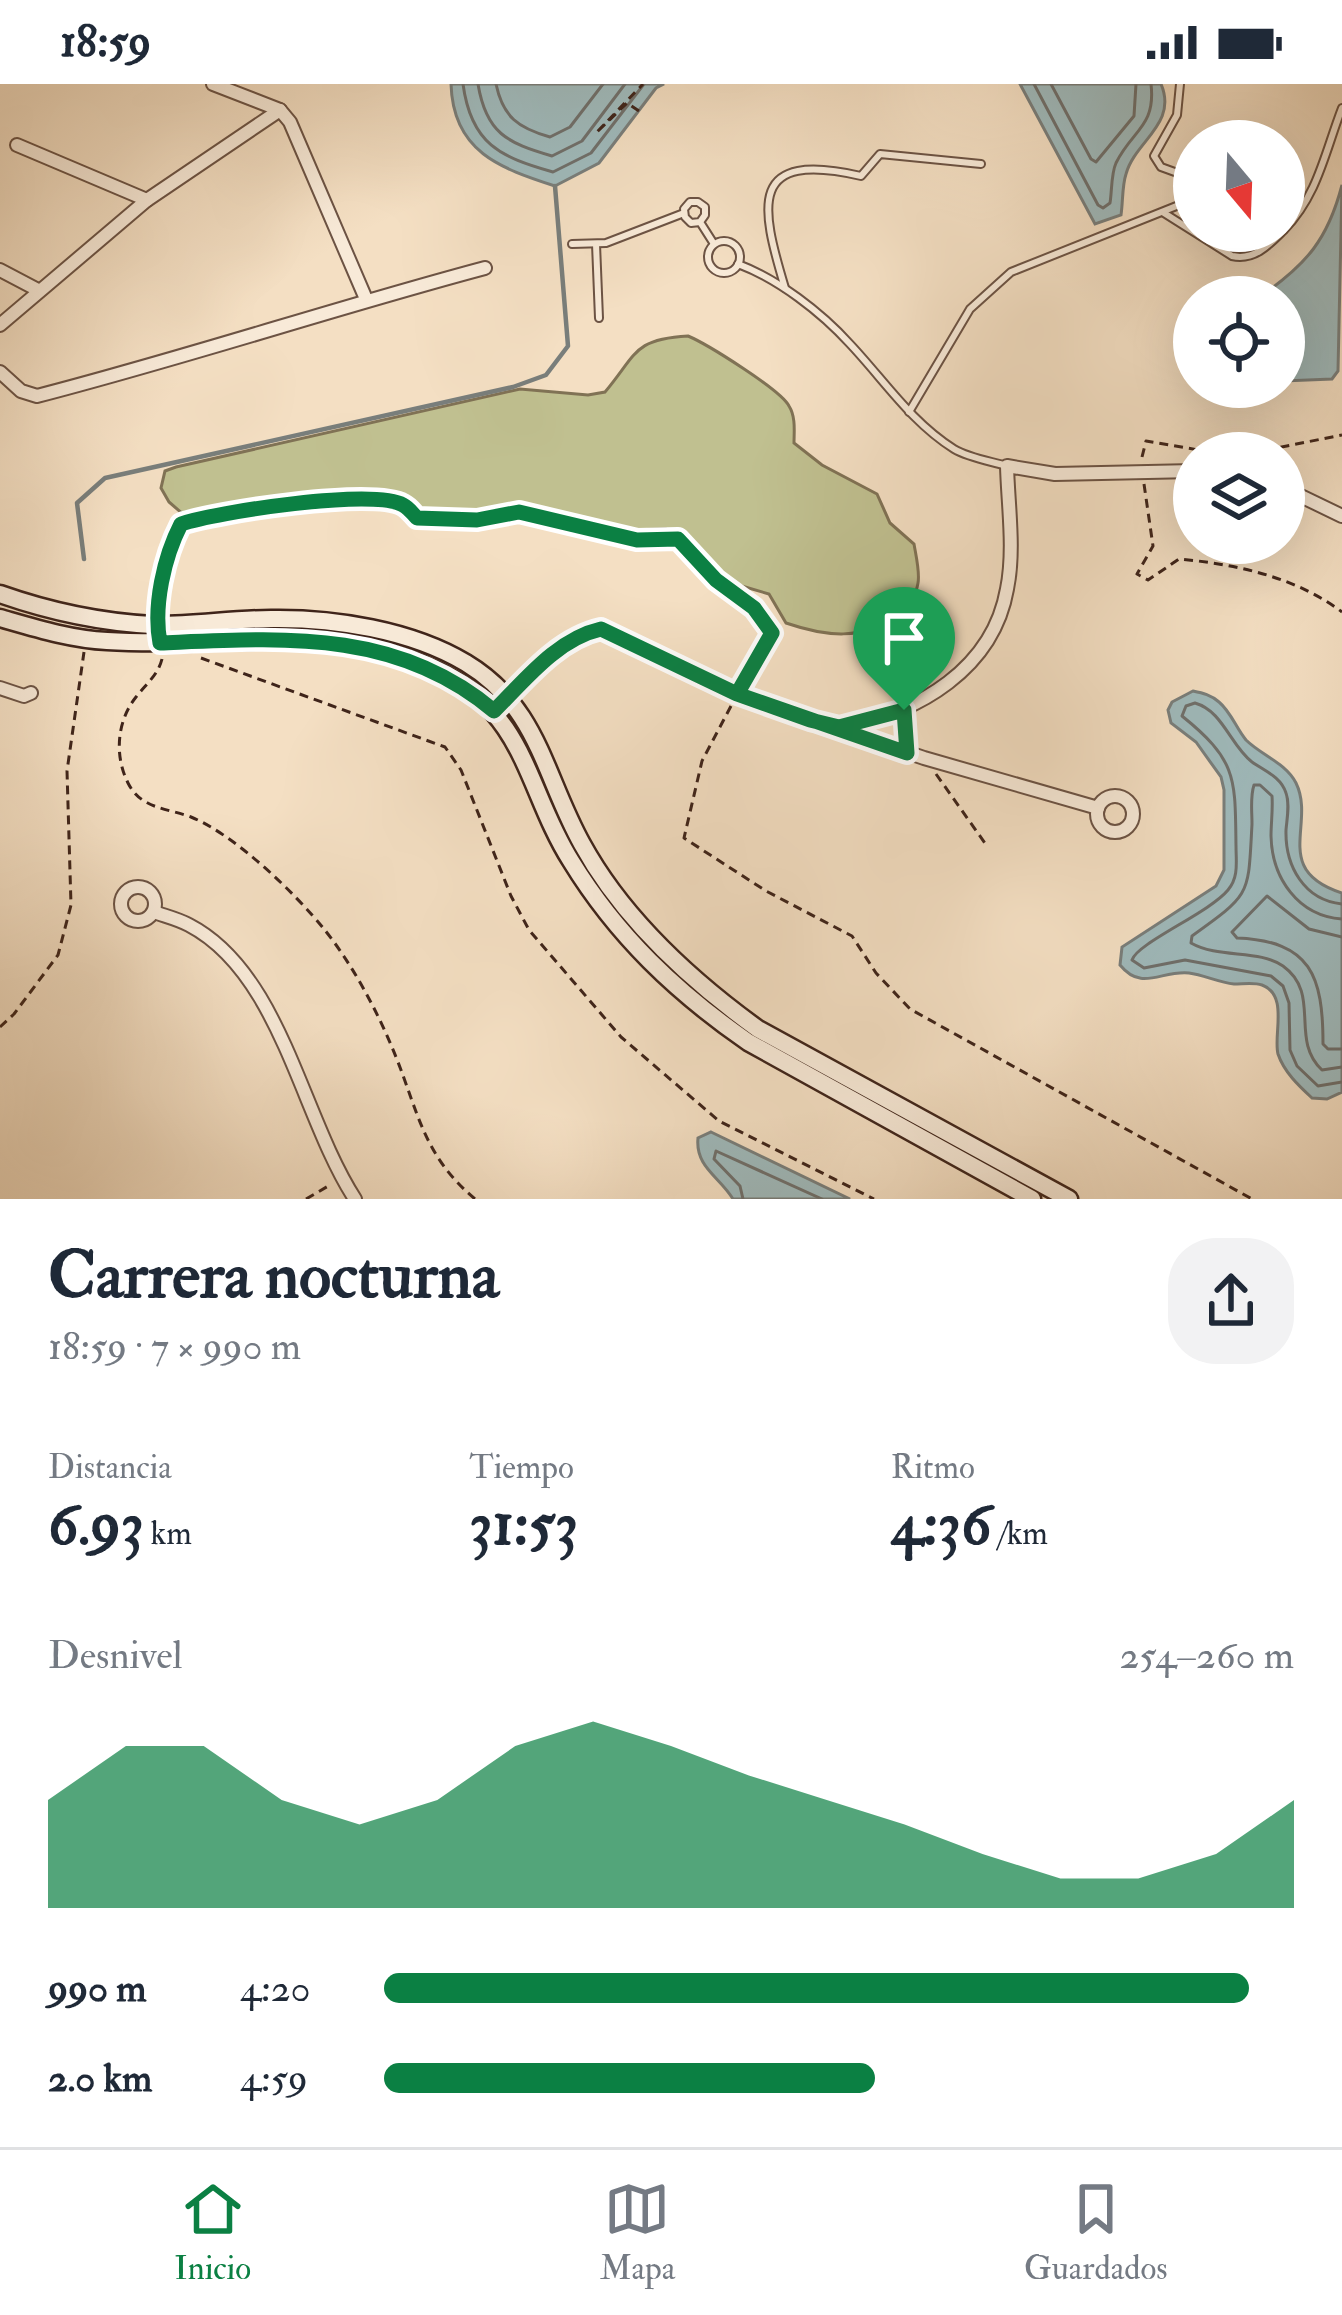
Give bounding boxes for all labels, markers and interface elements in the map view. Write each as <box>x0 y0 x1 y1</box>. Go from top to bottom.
text: 18:59 <box>60 14 151 70</box>
north arrow <box>1173 120 1305 252</box>
map controls <box>1173 120 1305 564</box>
button: locate <box>1173 276 1305 408</box>
button: layers <box>1173 432 1305 564</box>
pin <box>853 587 955 710</box>
icon: arrive <box>871 605 937 671</box>
text: Carrera nocturna <box>48 1235 499 1318</box>
button: share <box>1168 1238 1294 1364</box>
text: 18:59 · 7 × 990 m <box>48 1322 301 1371</box>
text: Distancia <box>48 1447 172 1488</box>
text: Tiempo <box>469 1447 574 1488</box>
text: Ritmo <box>891 1447 975 1488</box>
text: 6.93 <box>48 1488 144 1563</box>
text: 31:53 <box>469 1488 578 1563</box>
text: 4:36 <box>891 1488 991 1563</box>
text: km <box>144 1513 192 1554</box>
text: /km <box>991 1513 1048 1554</box>
text: Desnivel <box>48 1631 183 1680</box>
text: 254–260 m <box>1120 1631 1294 1680</box>
text: 990 m <box>48 1964 146 2013</box>
text: 4:20 <box>240 1964 310 2013</box>
text: 2.0 km <box>48 2054 152 2103</box>
text: 4:59 <box>240 2054 308 2103</box>
tab: Inicio <box>174 2176 251 2289</box>
tab: Mapa <box>600 2176 675 2289</box>
tab: Guardados <box>1024 2176 1168 2289</box>

